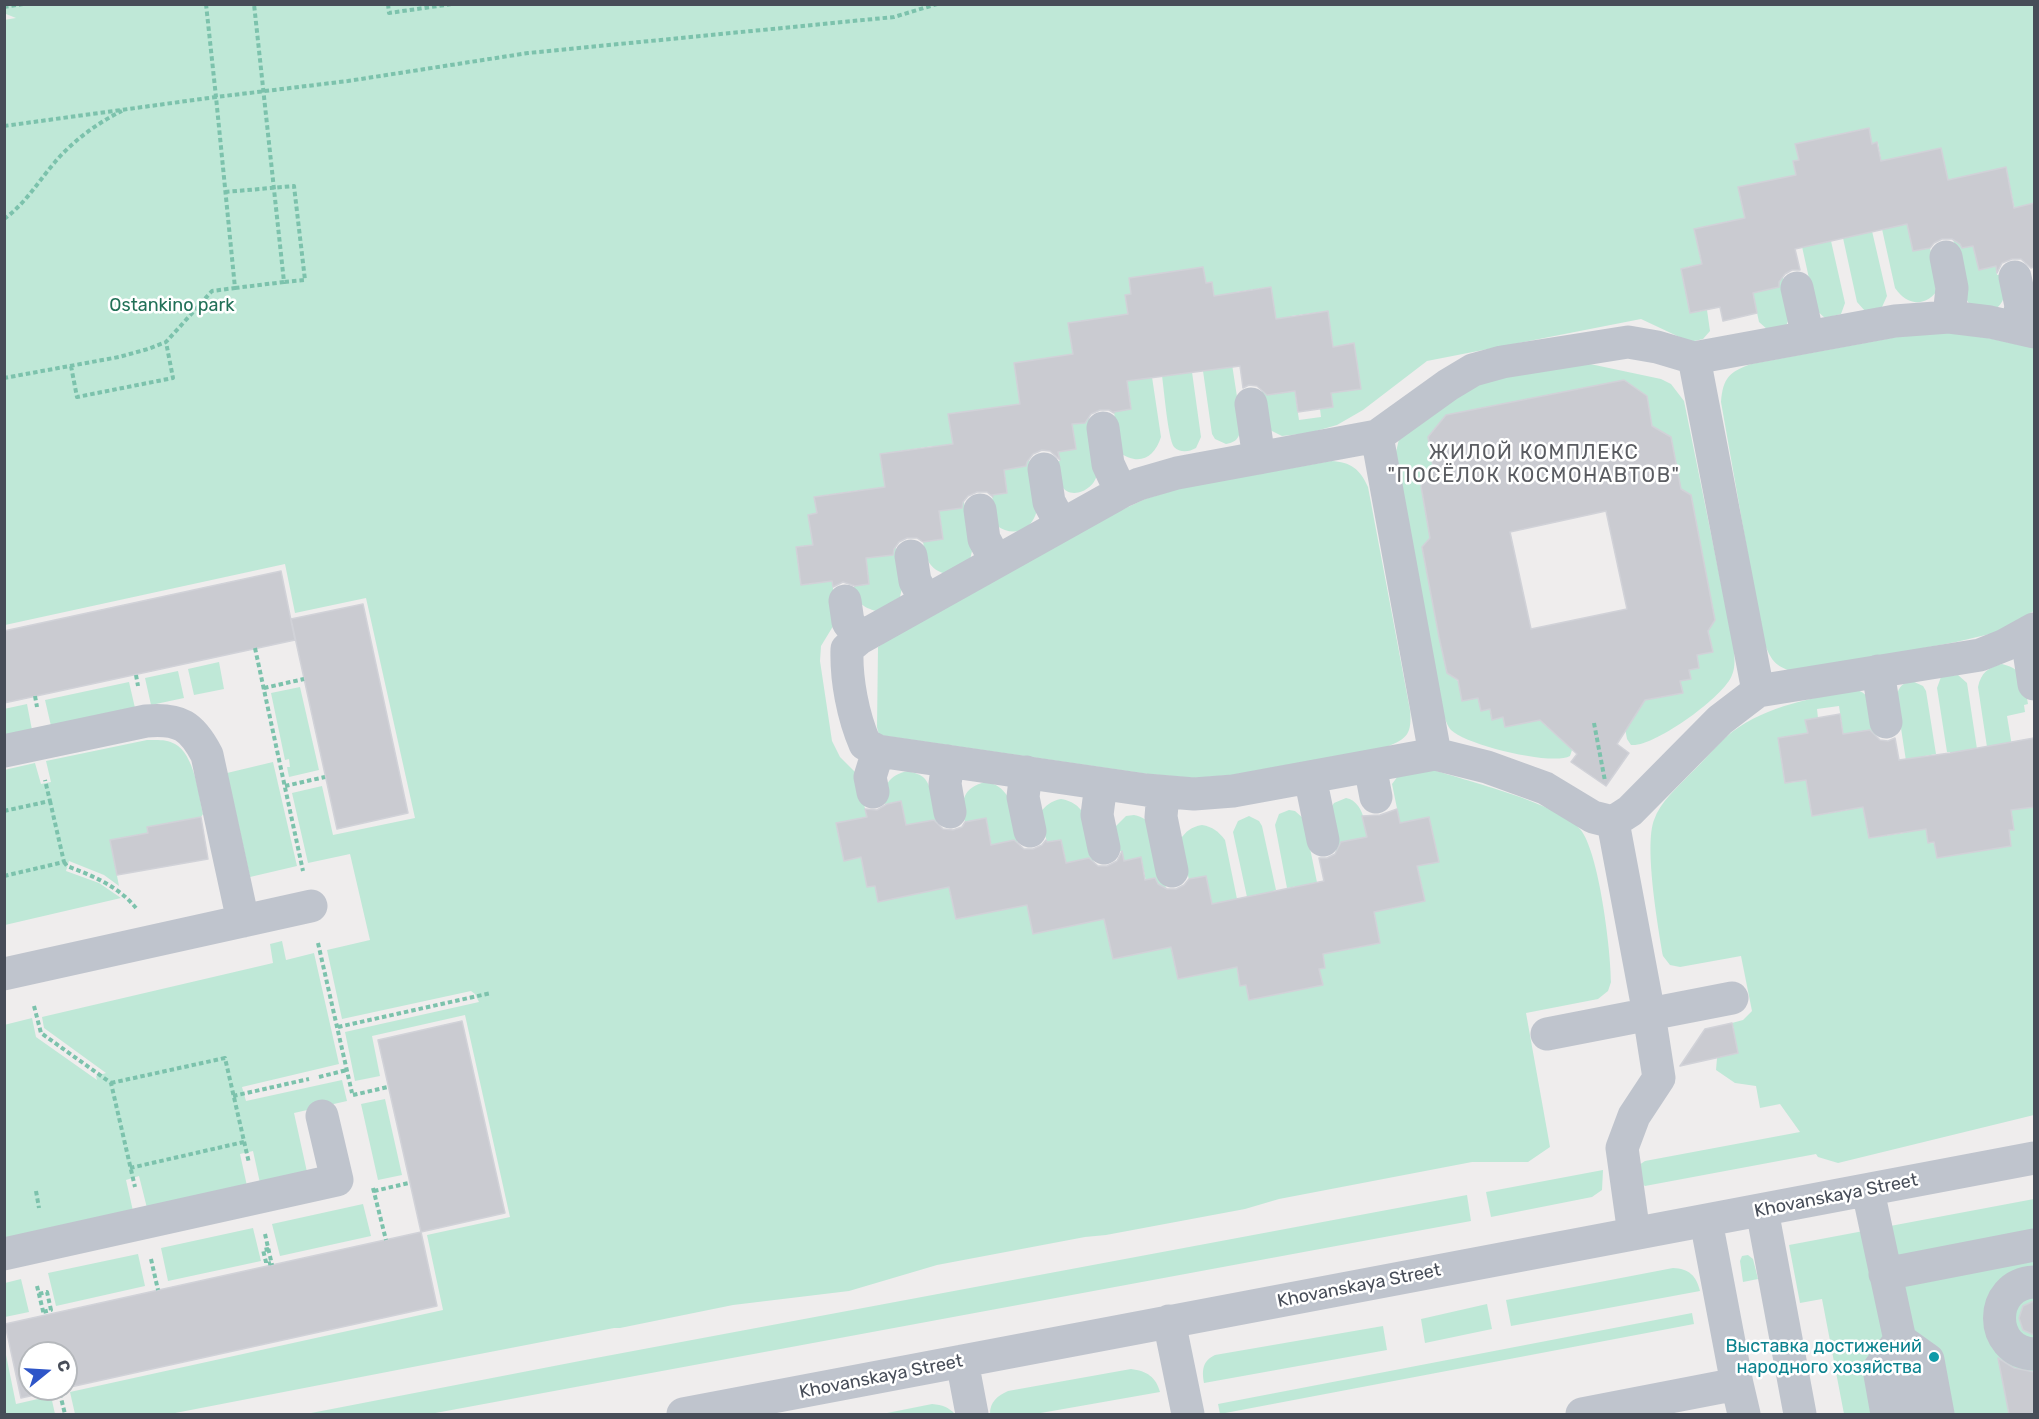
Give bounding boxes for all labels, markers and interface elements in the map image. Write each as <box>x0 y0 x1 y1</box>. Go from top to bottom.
park label: Ostankino park <box>109 295 235 317</box>
district label: ЖИЛОЙ КОМПЛЕКС "ПОСЁЛОК КОСМОНАВТОВ" <box>1388 441 1680 488</box>
street label: Khovanskaya Street <box>1752 1170 1920 1222</box>
street label: Khovanskaya Street <box>1275 1260 1443 1312</box>
place label: Выставка достижений народного хозяйства <box>1725 1336 1922 1378</box>
north arrow <box>18 1341 78 1401</box>
marker: Выставка достижений народного хозяйства <box>1927 1350 1941 1364</box>
street label: Khovanskaya Street <box>797 1351 965 1403</box>
text: С <box>53 1358 74 1374</box>

